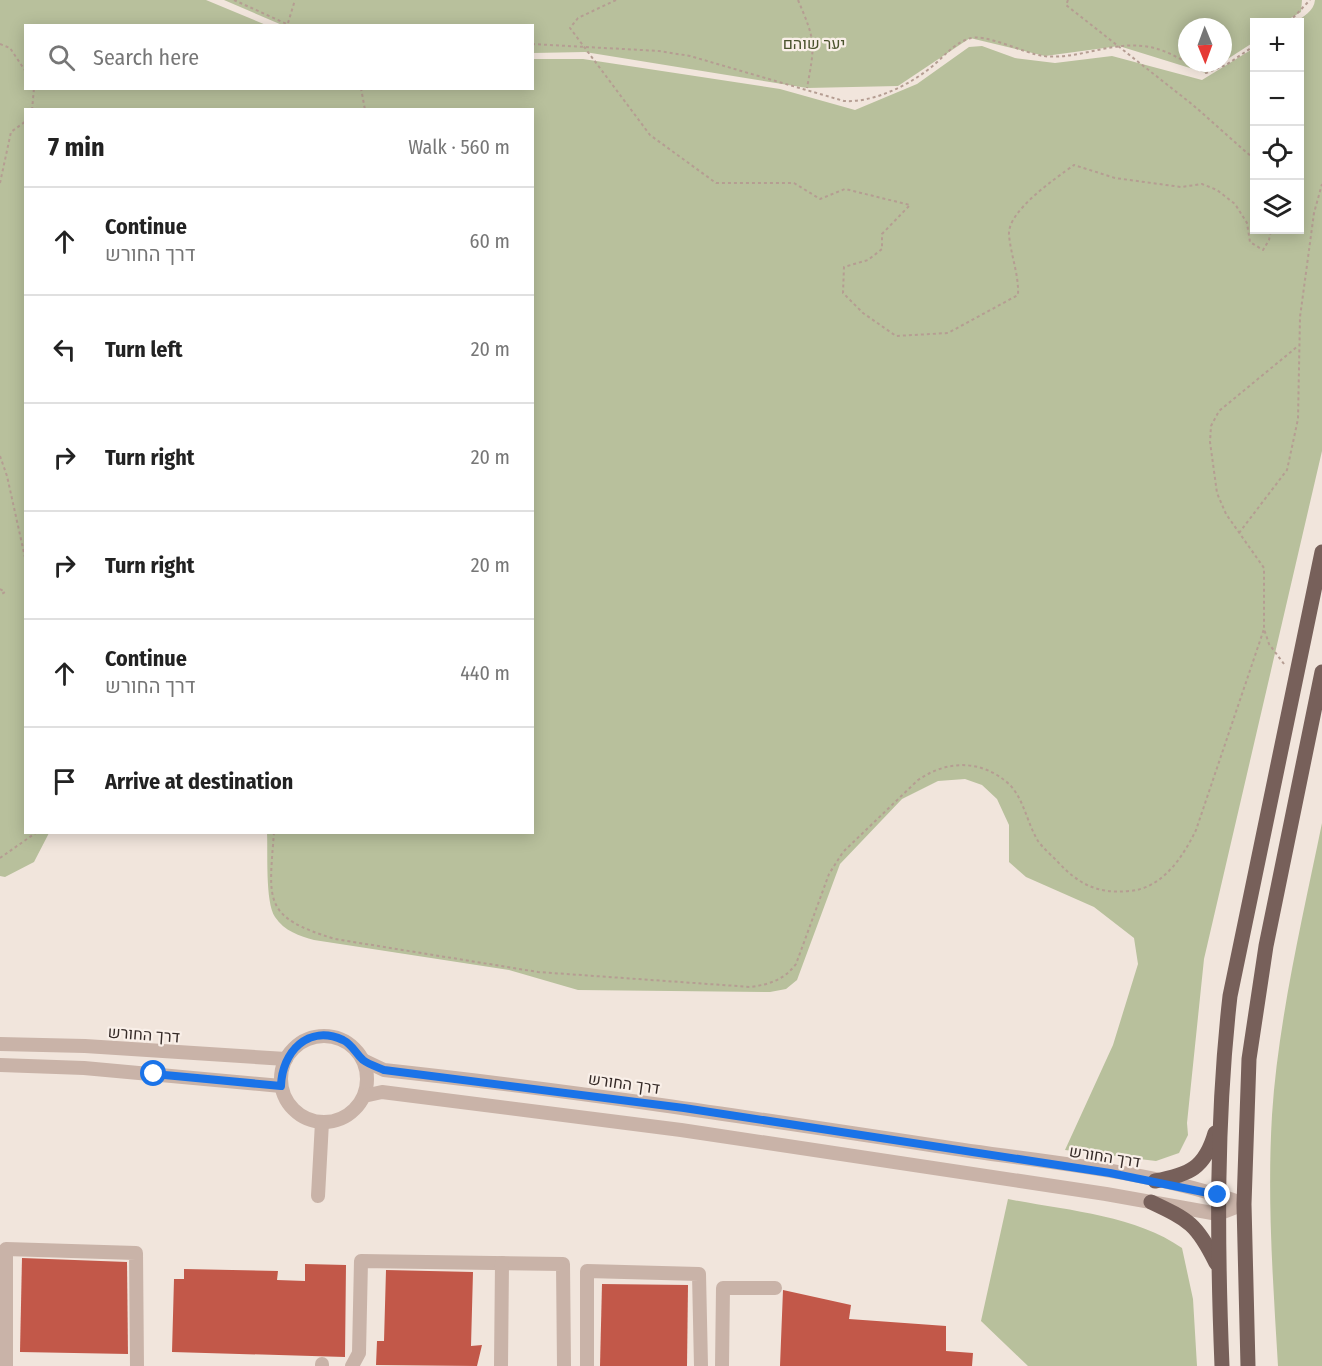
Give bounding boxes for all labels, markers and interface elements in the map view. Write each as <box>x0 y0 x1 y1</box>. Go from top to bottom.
north arrow <box>1178 18 1232 72</box>
map controls <box>1250 18 1304 234</box>
button: + <box>1250 18 1304 72</box>
search box <box>24 24 534 90</box>
park label: יער שוהם <box>783 34 845 53</box>
icon: search <box>45 41 78 74</box>
text: Search here <box>93 44 199 71</box>
button: − <box>1250 72 1304 126</box>
button: locate <box>1250 126 1304 180</box>
text: 7 min <box>48 132 105 163</box>
text: Walk · 560 m <box>408 135 510 159</box>
button: layers <box>1250 180 1304 234</box>
text: Continue <box>105 213 187 240</box>
icon: ahead <box>48 225 81 258</box>
text: 60 m <box>470 229 510 253</box>
text: דרך החורש <box>105 242 195 266</box>
icon: left <box>48 333 81 366</box>
text: Turn left <box>105 336 183 363</box>
text: 20 m <box>471 337 510 361</box>
icon: right <box>48 441 81 474</box>
text: Turn right <box>105 444 194 471</box>
text: 20 m <box>471 445 510 469</box>
icon: right <box>48 549 81 582</box>
text: Turn right <box>105 552 194 579</box>
text: 20 m <box>471 553 510 577</box>
text: Continue <box>105 645 187 672</box>
icon: ahead <box>48 657 81 690</box>
text: 440 m <box>460 661 510 685</box>
text: דרך החורש <box>105 674 195 698</box>
icon: arrive <box>48 765 81 798</box>
text: Arrive at destination <box>105 768 293 795</box>
street label: דרך החורש <box>107 1023 181 1046</box>
route start <box>140 1060 166 1086</box>
street label: דרך החורש <box>587 1069 661 1098</box>
street label: דרך החורש <box>1068 1141 1142 1172</box>
route end <box>1204 1181 1230 1207</box>

